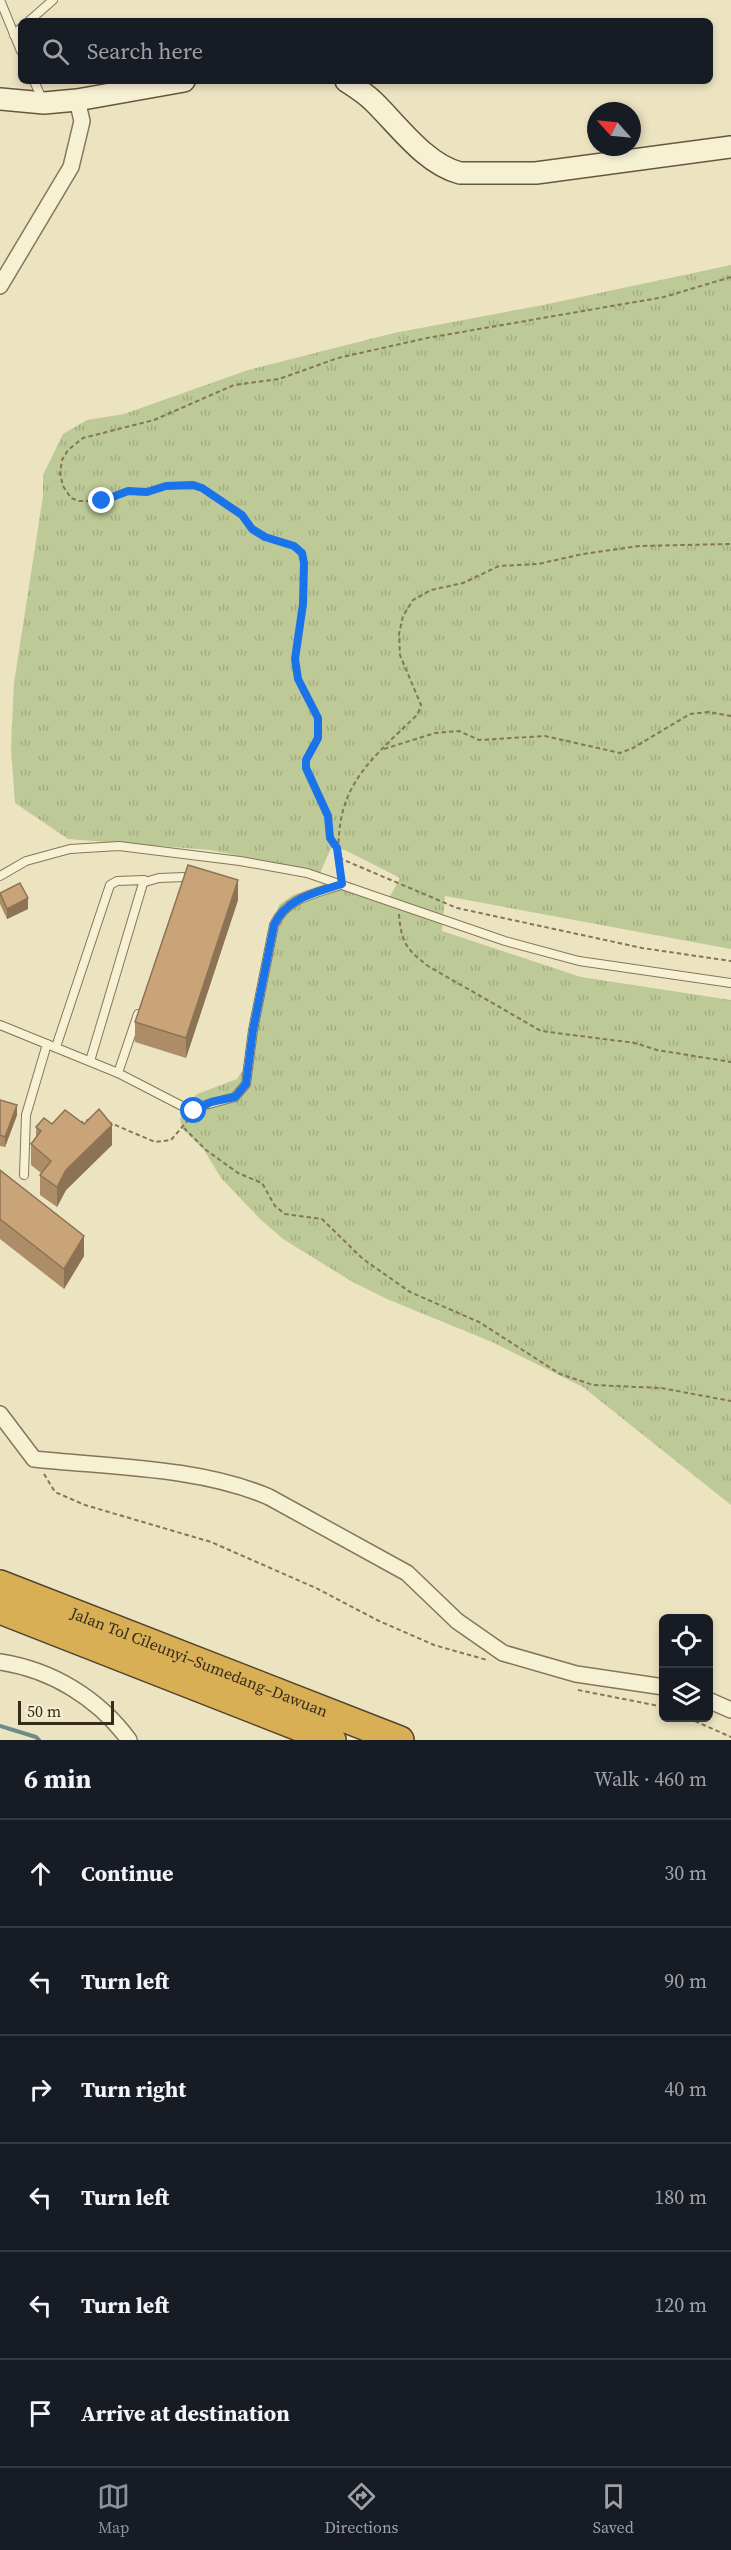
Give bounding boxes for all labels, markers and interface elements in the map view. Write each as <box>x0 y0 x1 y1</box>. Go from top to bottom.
search box <box>18 18 713 84</box>
icon: search <box>39 35 72 68</box>
text: Search here <box>87 36 203 66</box>
north arrow <box>587 102 641 156</box>
route end <box>88 487 114 513</box>
route start <box>180 1097 206 1123</box>
street label: Jalan Tol Cileunyi–Sumedang–Dawuan <box>67 1601 332 1722</box>
map controls <box>659 1614 713 1722</box>
button: locate <box>659 1614 713 1668</box>
button: layers <box>659 1668 713 1722</box>
scale bar <box>18 1698 114 1726</box>
text: 50 m <box>27 1700 61 1722</box>
text: 6 min <box>24 1761 91 1797</box>
text: Walk · 460 m <box>594 1765 707 1793</box>
icon: ahead <box>24 1857 57 1890</box>
text: Continue <box>81 1858 174 1888</box>
text: 30 m <box>664 1859 707 1887</box>
icon: left <box>24 1965 57 1998</box>
text: Turn left <box>81 1966 169 1996</box>
text: 90 m <box>664 1967 707 1995</box>
icon: right <box>24 2073 57 2106</box>
text: Turn right <box>81 2074 186 2104</box>
text: 40 m <box>664 2075 707 2103</box>
icon: left <box>24 2181 57 2214</box>
text: Turn left <box>81 2182 169 2212</box>
text: 180 m <box>654 2183 707 2211</box>
icon: left <box>24 2289 57 2322</box>
text: Turn left <box>81 2290 169 2320</box>
text: 120 m <box>654 2291 707 2319</box>
icon: arrive <box>24 2397 57 2430</box>
text: Arrive at destination <box>81 2398 290 2428</box>
tab: Map <box>97 2480 130 2538</box>
tab: Directions <box>324 2480 399 2538</box>
tab: Saved <box>593 2480 634 2538</box>

